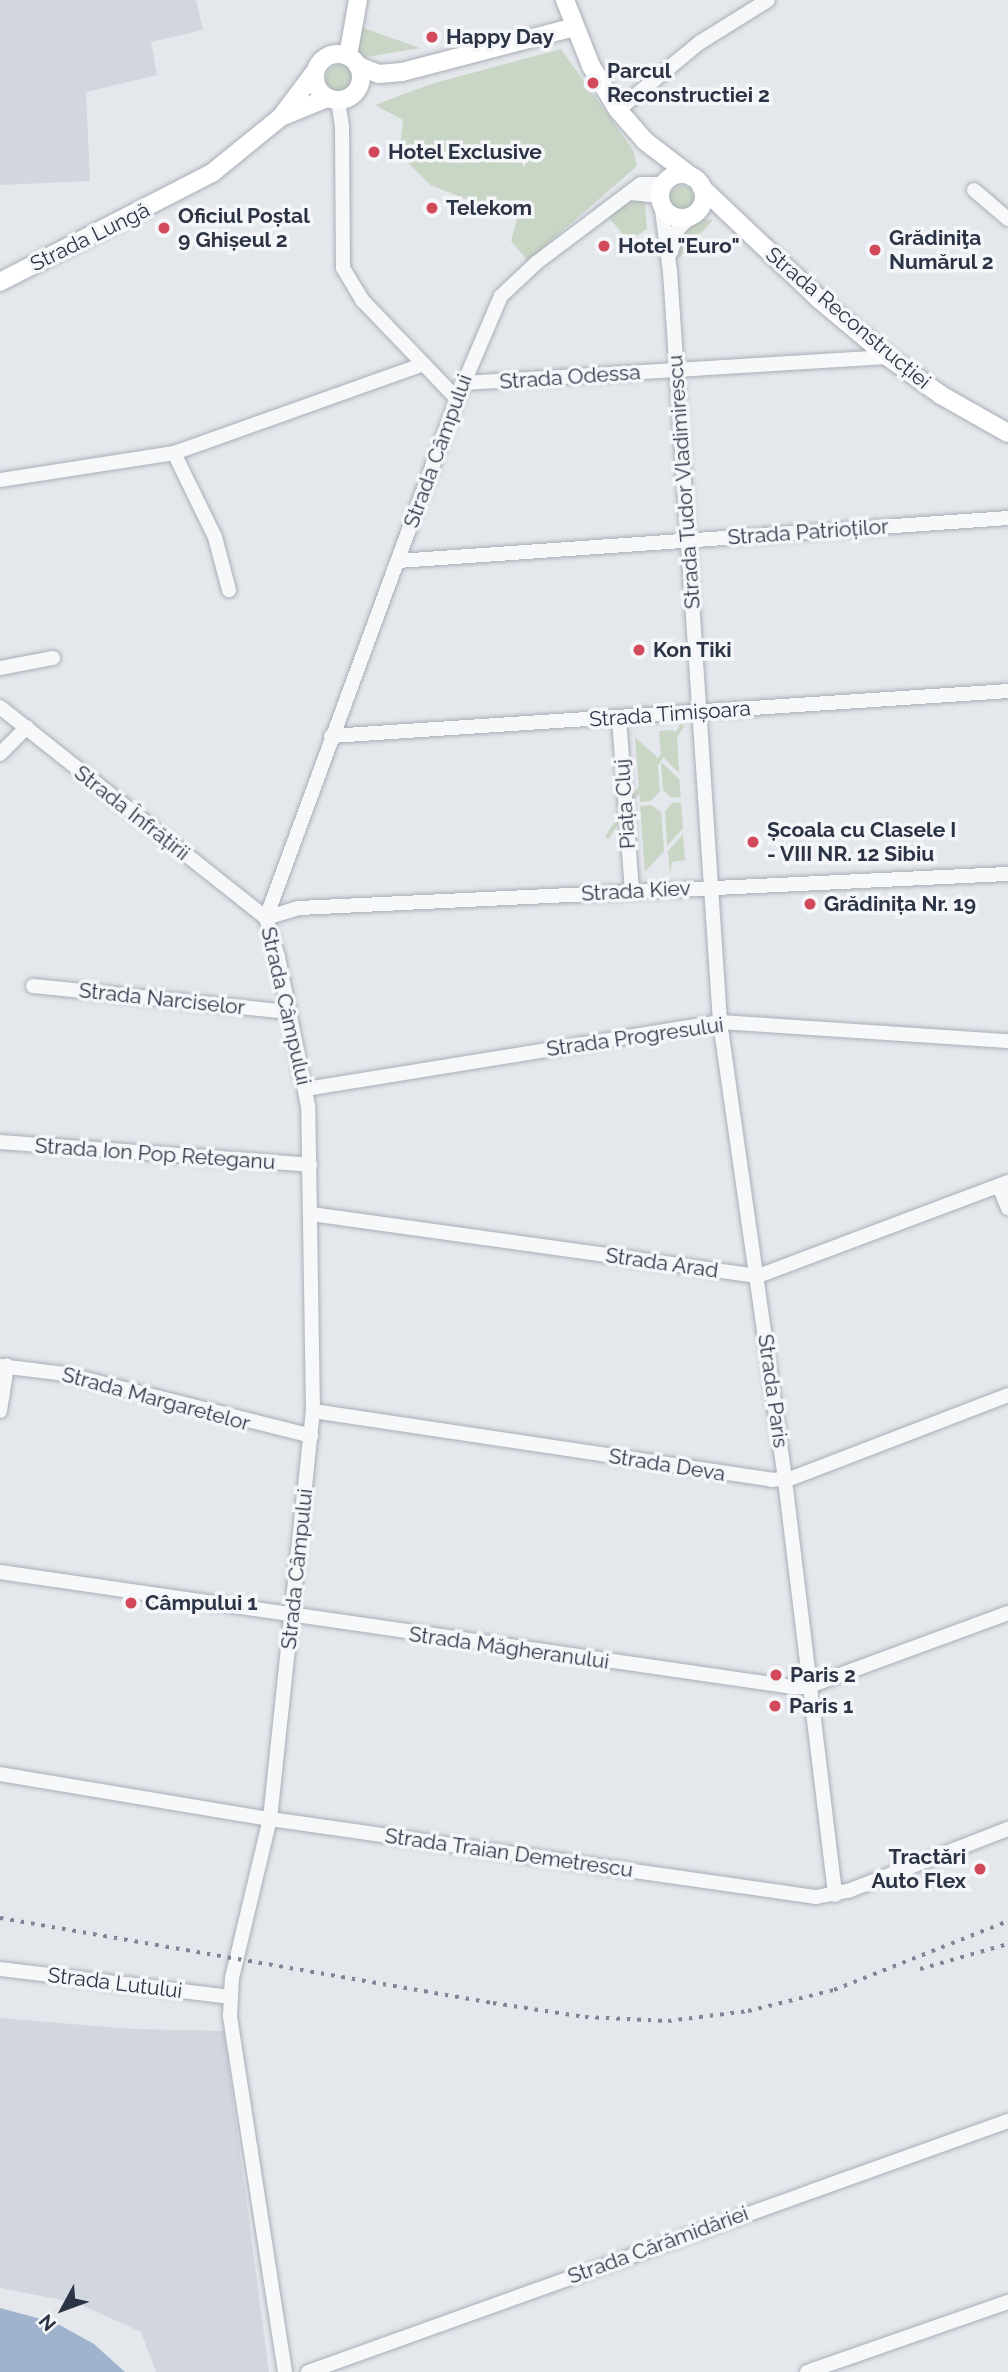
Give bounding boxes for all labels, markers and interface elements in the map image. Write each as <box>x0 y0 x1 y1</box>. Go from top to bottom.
place label: Happy Day <box>446 24 554 50</box>
marker: Happy Day <box>424 29 440 45</box>
place label: Parcul Reconstructiei 2 <box>607 58 770 108</box>
marker: Parcul Reconstructiei 2 <box>585 75 601 91</box>
place label: Hotel Exclusive <box>388 139 542 165</box>
marker: Hotel Exclusive <box>366 144 382 160</box>
place label: Telekom <box>446 195 532 221</box>
street label: Strada Lungă <box>26 197 154 277</box>
marker: Telekom <box>424 200 440 216</box>
place label: Oficiul Poștal 9 Ghișeul 2 <box>178 203 310 253</box>
marker: Oficiul Poștal 9 Ghișeul 2 <box>156 220 172 236</box>
place label: Grădiniţa Numărul 2 <box>889 225 994 275</box>
place label: Hotel "Euro" <box>618 233 741 259</box>
marker: Hotel "Euro" <box>596 238 612 254</box>
street label: Strada Reconstrucției <box>761 242 935 394</box>
marker: Grădiniţa Numărul 2 <box>867 242 883 258</box>
street label: Strada Tudor Vladimirescu <box>662 353 706 611</box>
street label: Strada Odessa <box>499 360 641 394</box>
street label: Strada Câmpului <box>399 371 477 531</box>
street label: Strada Patrioților <box>727 514 889 550</box>
place label: Kon Tiki <box>653 637 732 663</box>
marker: Kon Tiki <box>631 642 647 658</box>
street label: Strada Timișoara <box>588 696 752 732</box>
street label: Piața Cluj <box>609 758 641 850</box>
street label: Strada Înfrățirii <box>69 760 195 866</box>
place label: Școala cu Clasele I - VIII NR. 12 Sibiu <box>767 817 956 867</box>
marker: Școala cu Clasele I - VIII NR. 12 Sibiu <box>745 834 761 850</box>
street label: Strada Kiev <box>581 876 691 906</box>
place label: Grădinița Nr. 19 <box>824 891 976 917</box>
marker: Grădinița Nr. 19 <box>802 896 818 912</box>
street label: Strada Câmpului <box>256 924 316 1088</box>
street label: Strada Narciselor <box>78 978 246 1020</box>
street label: Strada Progresului <box>545 1012 725 1062</box>
street label: Strada Ion Pop Reteganu <box>34 1133 276 1175</box>
street label: Strada Arad <box>604 1243 720 1283</box>
street label: Strada Paris <box>753 1332 793 1450</box>
street label: Strada Margaretelor <box>59 1362 253 1436</box>
street label: Strada Deva <box>607 1443 727 1487</box>
street label: Strada Câmpului <box>276 1487 318 1651</box>
place label: Câmpului 1 <box>145 1590 258 1616</box>
marker: Câmpului 1 <box>123 1595 139 1611</box>
street label: Strada Măgheranului <box>407 1621 611 1675</box>
place label: Paris 2 <box>790 1662 856 1688</box>
marker: Paris 2 <box>768 1667 784 1683</box>
place label: Paris 1 <box>789 1693 853 1719</box>
marker: Paris 1 <box>767 1698 783 1714</box>
street label: Strada Traian Demetrescu <box>383 1823 635 1883</box>
place label: Tractări Auto Flex <box>871 1844 966 1894</box>
marker: Tractări Auto Flex <box>972 1861 988 1877</box>
street label: Strada Lutului <box>46 1962 184 2004</box>
street label: Strada Cărămidăriei <box>564 2201 752 2289</box>
north arrow <box>28 2274 98 2344</box>
text: N <box>34 2310 60 2335</box>

